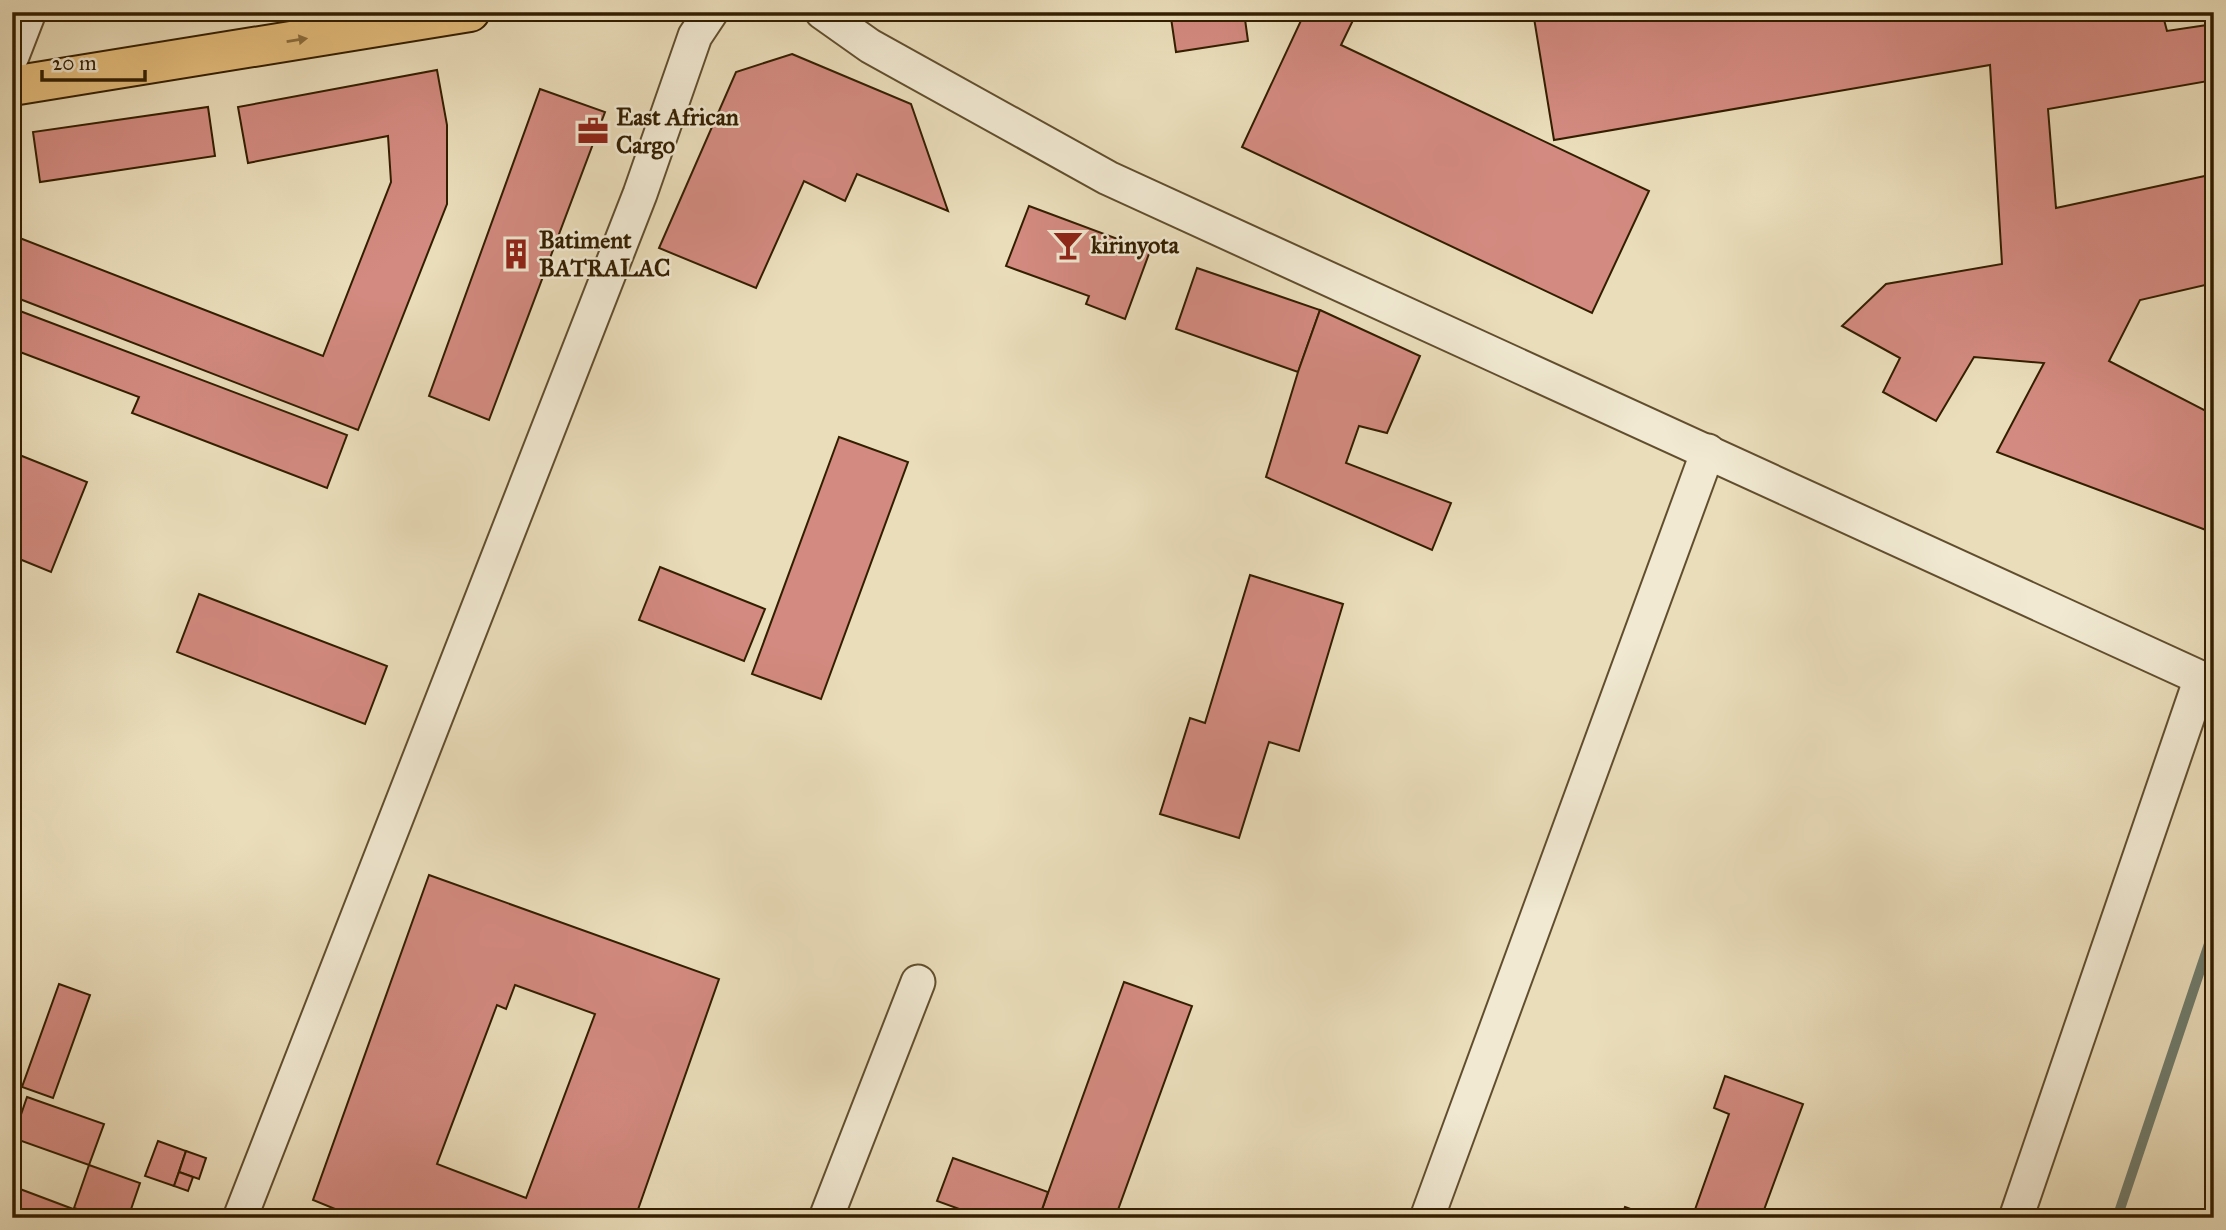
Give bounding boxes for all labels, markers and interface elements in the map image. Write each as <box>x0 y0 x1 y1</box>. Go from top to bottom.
one-way arrow <box>286 34 308 45</box>
scale bar <box>42 38 145 82</box>
text: 20 m <box>52 50 97 76</box>
place label: East African Cargo <box>616 102 739 160</box>
office icon: East African Cargo <box>576 114 610 148</box>
place label: Batiment BATRALAC <box>539 225 670 283</box>
bar icon: kirinyota <box>1051 228 1085 262</box>
place label: kirinyota <box>1091 230 1180 260</box>
building icon: Batiment BATRALAC <box>499 237 533 271</box>

